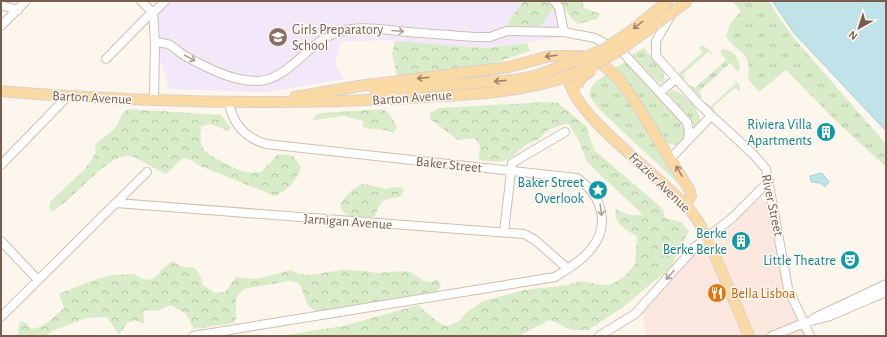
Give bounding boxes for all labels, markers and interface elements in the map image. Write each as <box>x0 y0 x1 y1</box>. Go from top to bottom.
north arrow <box>839 8 879 48</box>
one-way arrow <box>632 21 643 30</box>
place label: Girls Preparatory School <box>292 23 383 53</box>
school or university icon: Girls Preparatory School <box>267 26 289 48</box>
one-way arrow <box>391 27 404 34</box>
text: N <box>847 29 859 42</box>
one-way arrow <box>544 53 557 60</box>
one-way arrow <box>184 55 196 63</box>
one-way arrow <box>417 75 430 82</box>
one-way arrow <box>494 78 507 85</box>
street label: Barton Avenue <box>372 88 452 108</box>
street label: Barton Avenue <box>52 89 132 107</box>
place label: Riviera Villa Apartments <box>747 118 813 148</box>
building icon: Riviera Villa Apartments <box>815 121 837 143</box>
street label: Frazier Avenue <box>626 150 693 215</box>
street label: Baker Street <box>415 155 483 175</box>
one-way arrow <box>674 165 682 177</box>
street label: River Street <box>759 173 786 238</box>
place label: Baker Street Overlook <box>518 176 585 206</box>
place icon: Baker Street Overlook <box>587 179 609 201</box>
one-way arrow <box>597 203 605 216</box>
street label: Jarnigan Avenue <box>303 212 393 232</box>
place label: Berke Berke Berke <box>663 227 727 257</box>
building icon: Berke Berke Berke <box>730 230 752 252</box>
theatre icon: Little Theatre <box>839 249 861 271</box>
place label: Little Theatre <box>763 254 836 268</box>
one-way arrow <box>665 270 674 281</box>
restaurant icon: Bella Lisboa <box>706 282 728 304</box>
place label: Bella Lisboa <box>731 287 796 301</box>

